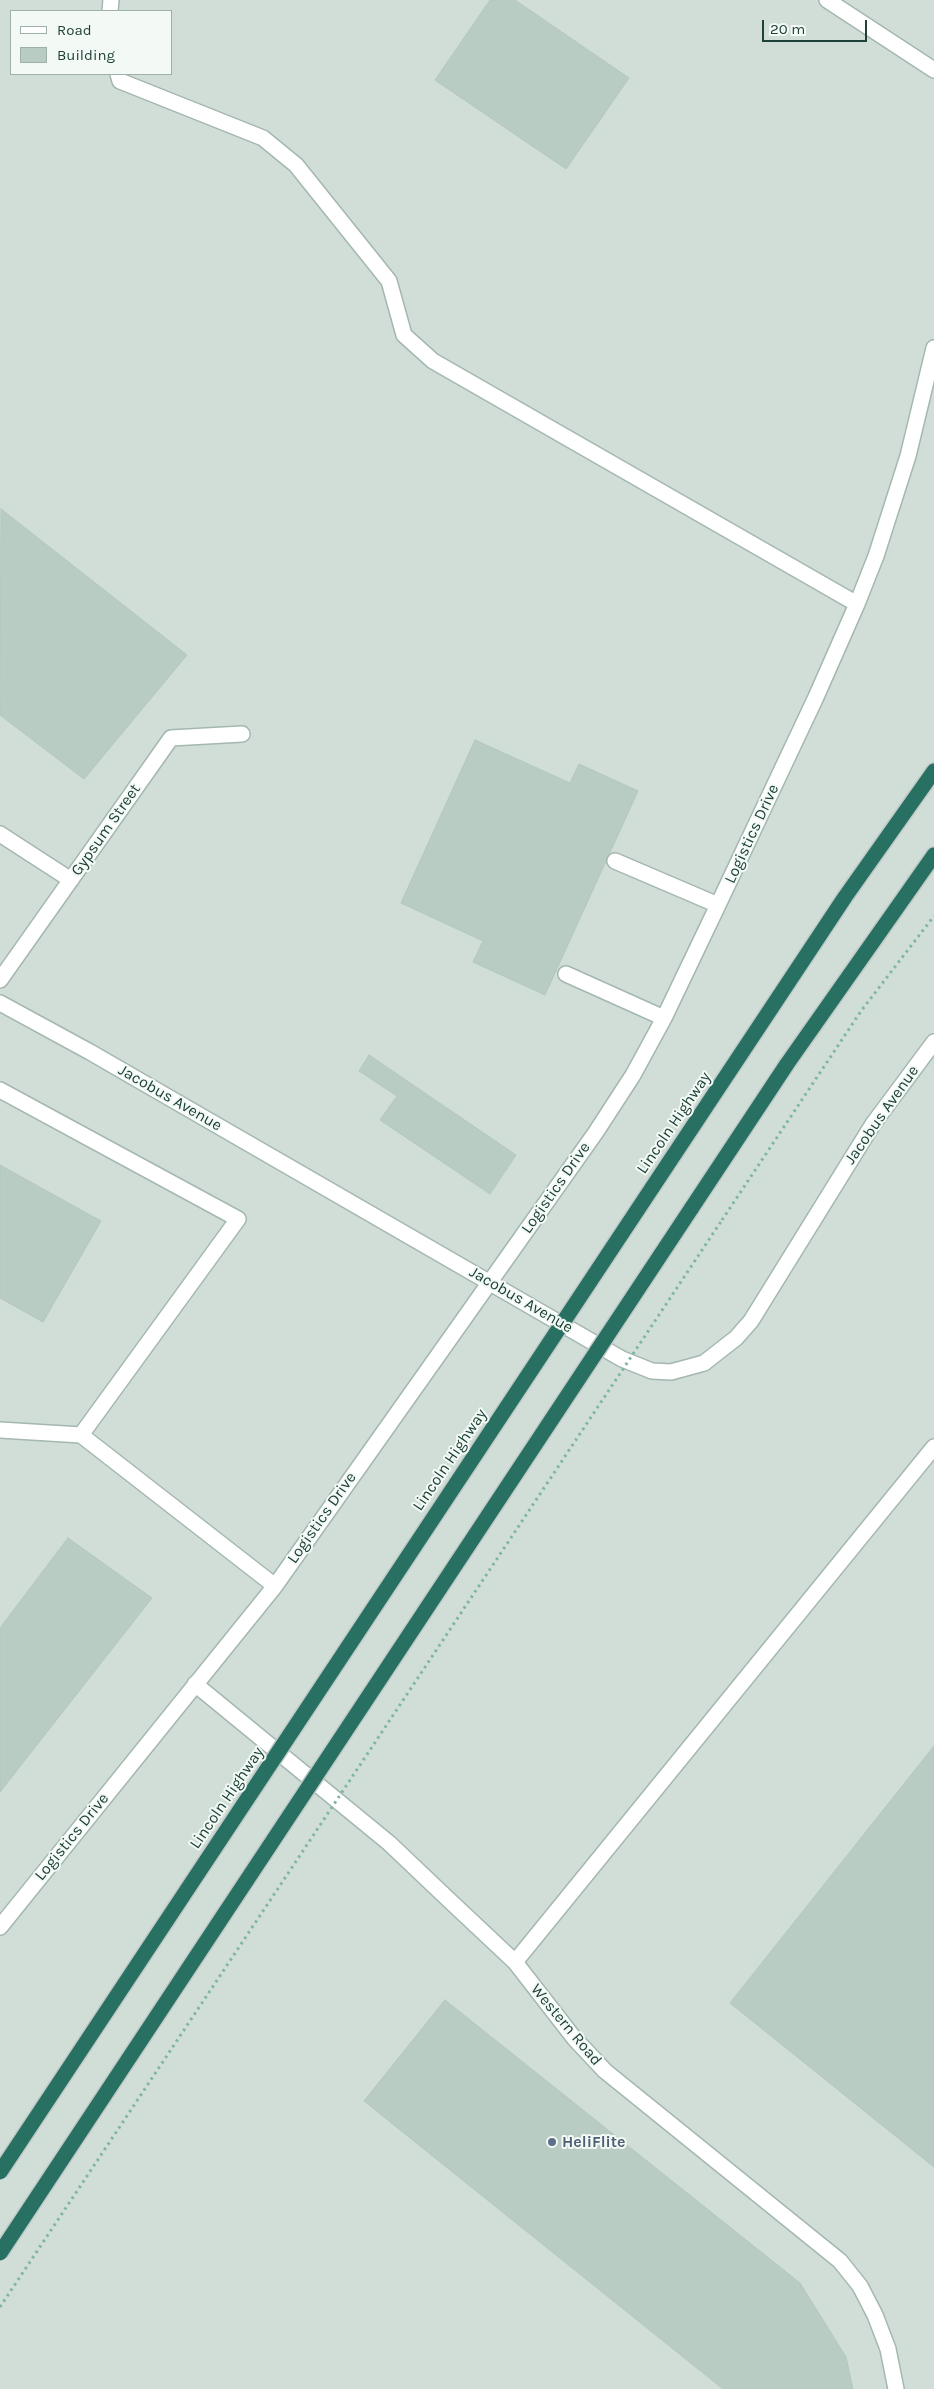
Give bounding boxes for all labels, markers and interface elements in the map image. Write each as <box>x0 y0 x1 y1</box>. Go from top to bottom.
legend <box>10 10 172 75</box>
scale bar <box>764 10 869 42</box>
text: 20 m <box>770 20 805 38</box>
text: Road <box>57 21 92 39</box>
text: Building <box>57 46 115 64</box>
street label: Gypsum Street <box>67 780 145 880</box>
street label: Logistics Drive <box>721 781 783 887</box>
street label: Jacobus Avenue <box>115 1061 225 1135</box>
street label: Jacobus Avenue <box>841 1062 923 1168</box>
street label: Lincoln Highway <box>633 1068 715 1178</box>
street label: Logistics Drive <box>517 1139 595 1237</box>
street label: Jacobus Avenue <box>466 1263 576 1337</box>
street label: Lincoln Highway <box>409 1405 491 1515</box>
street label: Logistics Drive <box>283 1469 361 1567</box>
street label: Lincoln Highway <box>186 1743 268 1853</box>
street label: Logistics Drive <box>31 1789 113 1885</box>
street label: Western Road <box>526 1980 606 2070</box>
place label: HeliFlite <box>562 2132 626 2152</box>
marker: HeliFlite <box>546 2136 558 2148</box>

